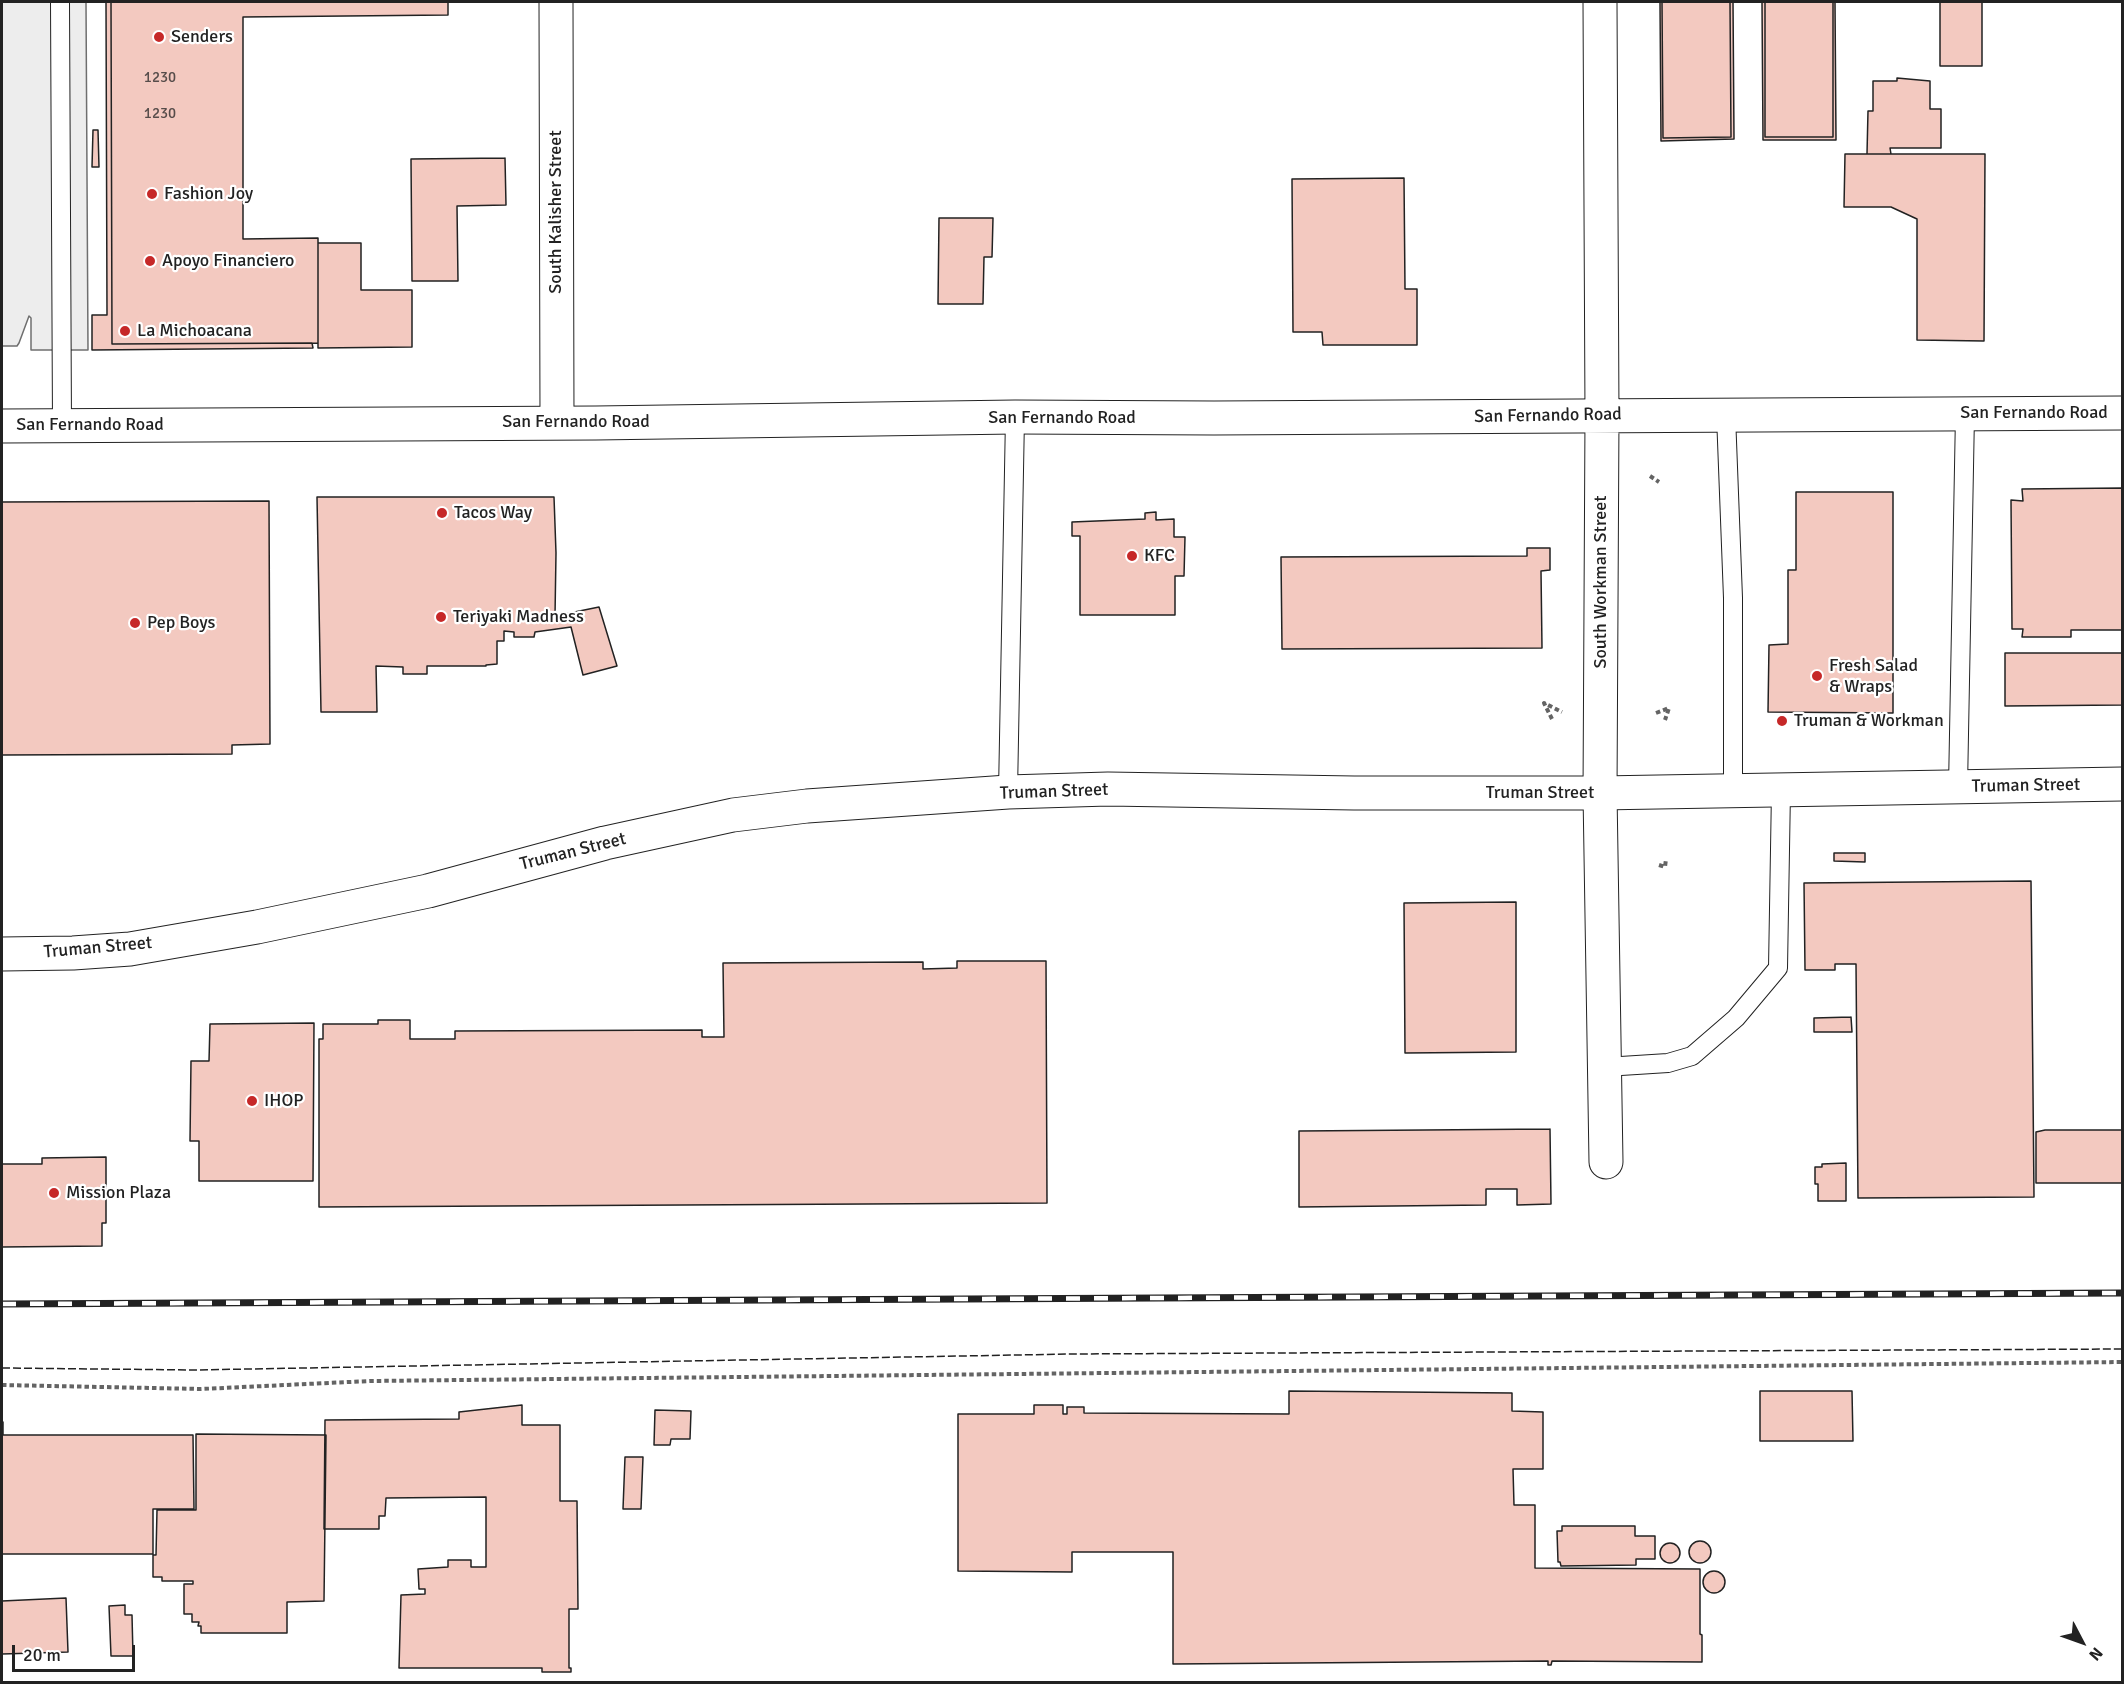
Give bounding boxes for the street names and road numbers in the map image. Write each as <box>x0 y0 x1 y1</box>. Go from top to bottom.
street label: South Kalisher Street <box>545 130 567 294</box>
street label: San Fernando Road <box>1960 402 2108 424</box>
street label: San Fernando Road <box>1474 404 1622 428</box>
street label: San Fernando Road <box>988 407 1136 429</box>
street label: San Fernando Road <box>502 411 650 433</box>
street label: San Fernando Road <box>16 414 164 436</box>
street label: South Workman Street <box>1590 495 1612 669</box>
street label: Truman Street <box>1972 774 2080 798</box>
street label: Truman Street <box>999 779 1109 805</box>
street label: Truman Street <box>1486 782 1594 804</box>
street label: Truman Street <box>518 828 628 876</box>
street label: Truman Street <box>43 933 153 963</box>

